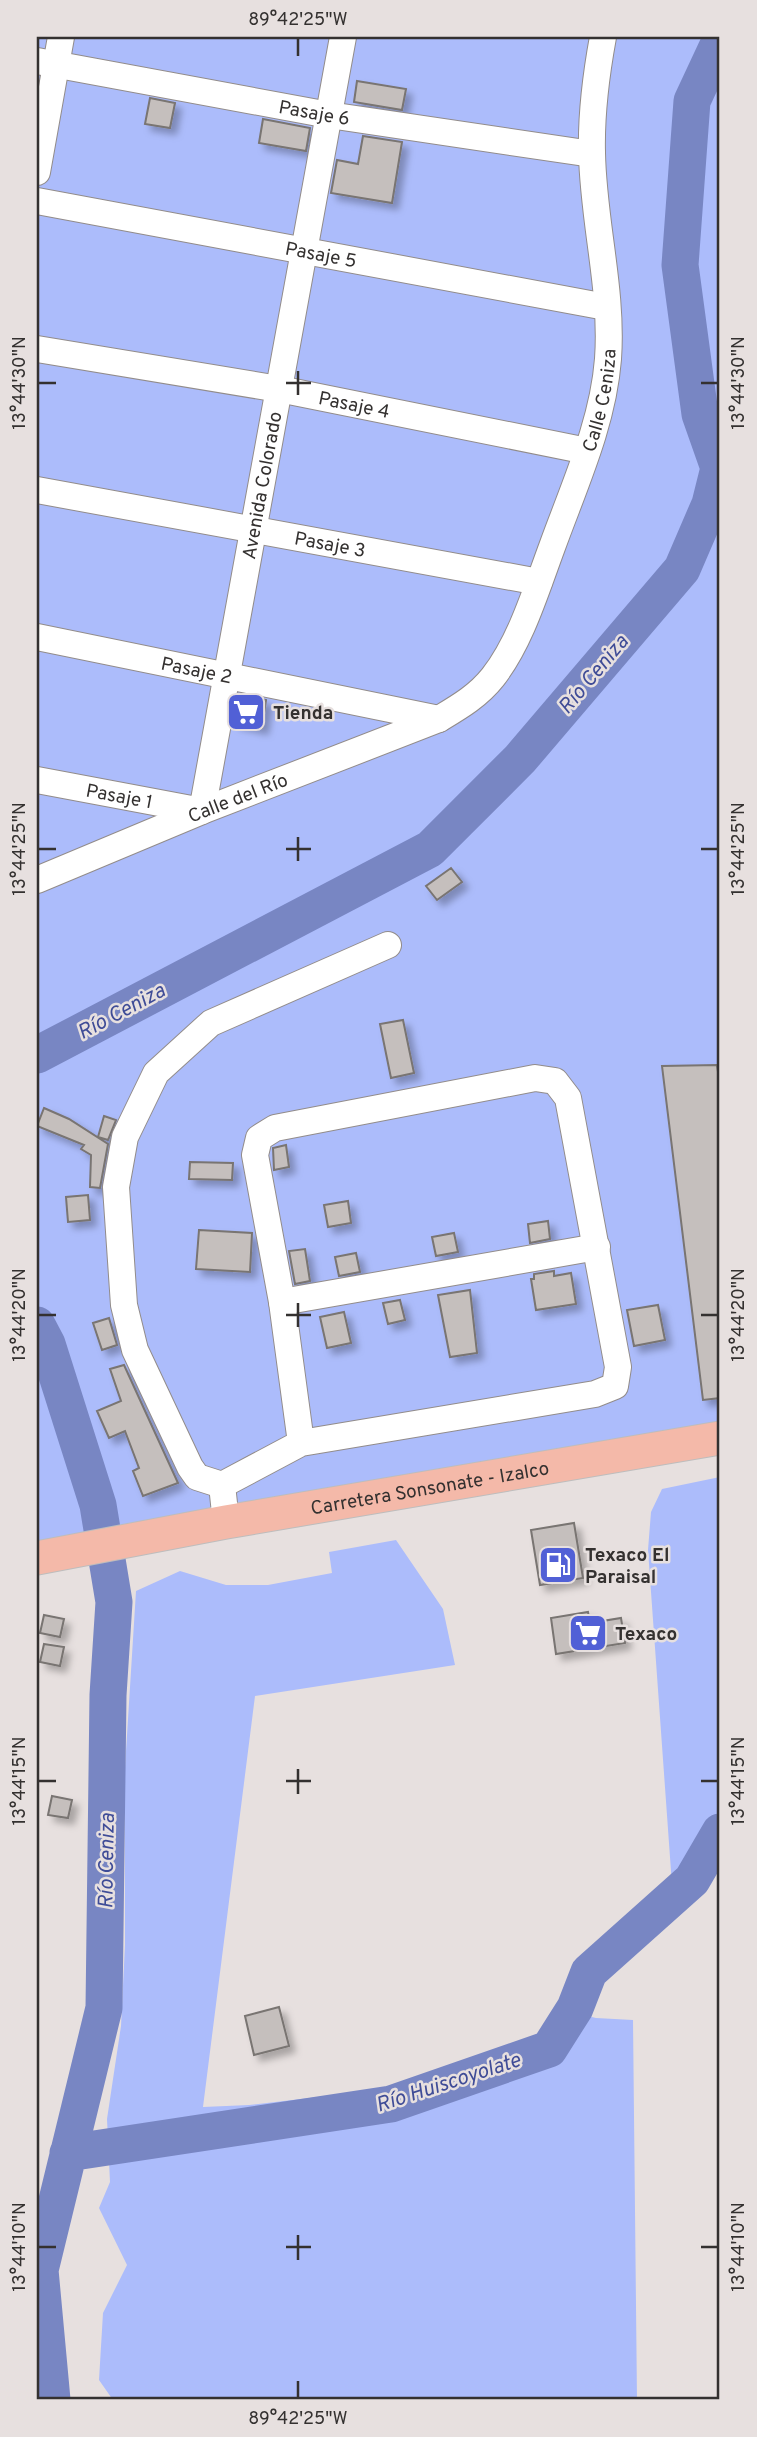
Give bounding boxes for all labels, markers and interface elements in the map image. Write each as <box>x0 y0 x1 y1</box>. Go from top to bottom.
text: 89°42'25"W <box>248 9 348 32</box>
street label: Pasaje 6 <box>276 96 351 132</box>
street label: Pasaje 5 <box>283 237 358 274</box>
text: 13°44'30"N <box>9 336 32 430</box>
text: 13°44'30"N <box>728 336 751 430</box>
street label: Calle Ceniza <box>578 348 623 455</box>
street label: Pasaje 4 <box>316 387 392 425</box>
street label: Avenida Colorado <box>238 410 289 561</box>
street label: Pasaje 3 <box>292 527 367 564</box>
water label: Río Ceniza <box>553 629 635 720</box>
street label: Pasaje 2 <box>159 653 234 690</box>
supermarket icon: Tienda <box>225 691 267 733</box>
place label: Tienda <box>273 702 333 726</box>
street label: Calle del Río <box>185 769 292 830</box>
street label: Pasaje 1 <box>84 779 155 816</box>
text: 13°44'25"N <box>9 802 32 896</box>
text: 13°44'25"N <box>728 802 751 896</box>
water label: Río Ceniza <box>73 978 170 1047</box>
text: 13°44'20"N <box>9 1268 32 1362</box>
text: 13°44'20"N <box>728 1268 751 1362</box>
street label: Carretera Sonsonate - Izalco <box>309 1457 551 1521</box>
fuel station icon: Texaco El Paraisal <box>537 1544 579 1586</box>
place label: Texaco El Paraisal <box>585 1544 669 1590</box>
supermarket icon: Texaco <box>567 1612 609 1654</box>
place label: Texaco <box>615 1623 677 1647</box>
text: 13°44'15"N <box>9 1736 32 1826</box>
text: 13°44'15"N <box>728 1736 751 1826</box>
water label: Río Ceniza <box>93 1813 122 1909</box>
water label: Río Huiscoyolate <box>373 2047 525 2120</box>
text: 13°44'10"N <box>9 2202 32 2292</box>
text: 13°44'10"N <box>728 2202 751 2292</box>
text: 89°42'25"W <box>248 2408 348 2431</box>

